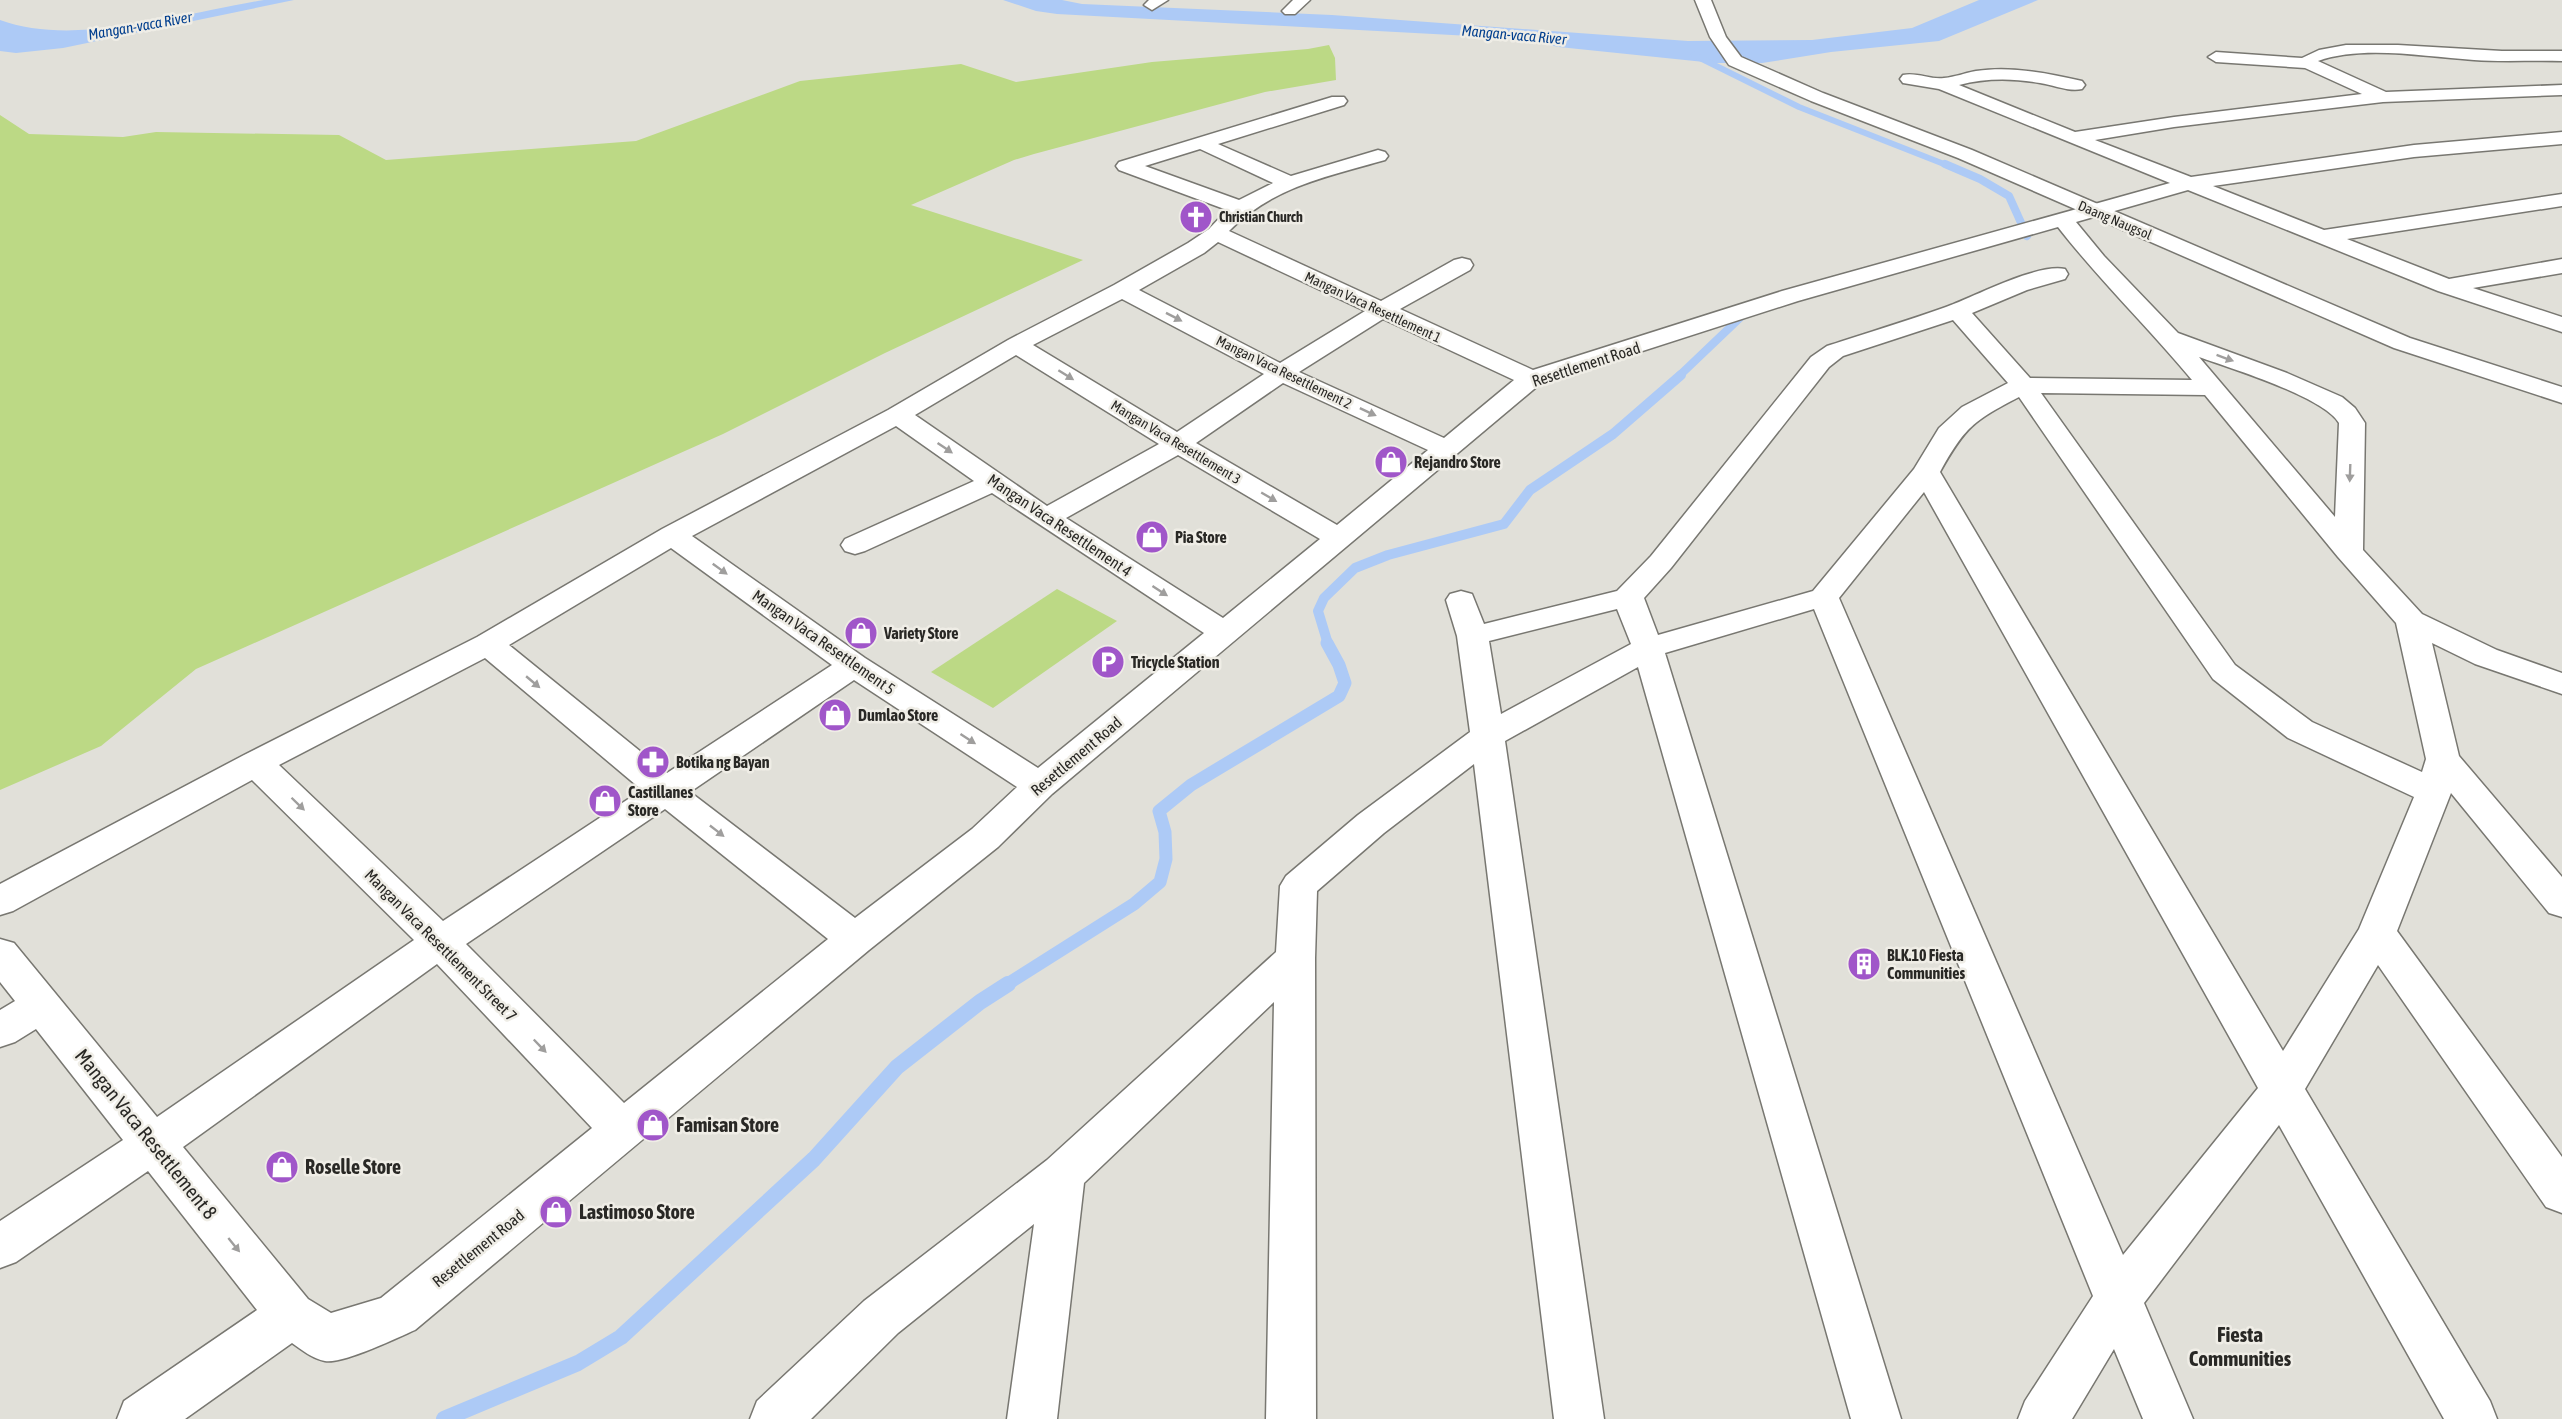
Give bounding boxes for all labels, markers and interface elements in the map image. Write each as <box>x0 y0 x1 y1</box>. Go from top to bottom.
water label: Mangan-vaca River <box>87 8 194 43</box>
water label: Mangan-vaca River <box>1461 21 1568 48</box>
street label: Daang Naugsol <box>2076 197 2154 243</box>
church icon: Christian Church <box>1178 199 1214 235</box>
place label: Christian Church <box>1219 209 1303 225</box>
street label: Mangan Vaca Resettlement 1 <box>1302 268 1444 346</box>
one-way arrow <box>1166 312 1183 322</box>
street label: Mangan Vaca Resettlement 2 <box>1214 332 1354 412</box>
street label: Resettlement Road <box>1530 338 1642 390</box>
one-way arrow <box>2216 354 2234 364</box>
one-way arrow <box>1058 370 1074 381</box>
street label: Mangan Vaca Resettlement 3 <box>1108 397 1244 487</box>
one-way arrow <box>1359 408 1376 417</box>
one-way arrow <box>937 442 953 453</box>
shop icon: Rejandro Store <box>1373 444 1409 480</box>
place label: Rejandro Store <box>1414 453 1501 471</box>
one-way arrow <box>2346 463 2355 482</box>
street label: Mangan Vaca Resettlement 4 <box>984 470 1135 581</box>
one-way arrow <box>1261 492 1277 503</box>
shop icon: Pia Store <box>1134 519 1170 555</box>
place label: Pia Store <box>1175 528 1227 546</box>
one-way arrow <box>712 563 728 575</box>
one-way arrow <box>1151 585 1167 597</box>
street label: Mangan Vaca Resettlement 5 <box>749 586 899 699</box>
shop icon: Variety Store <box>843 615 879 651</box>
place label: Variety Store <box>883 624 959 642</box>
parking icon: Tricycle Station <box>1090 644 1126 680</box>
place label: Tricycle Station <box>1131 653 1220 671</box>
one-way arrow <box>525 675 541 688</box>
shop icon: Dumlao Store <box>817 697 853 733</box>
place label: Dumlao Store <box>858 706 938 724</box>
street label: Resettlement Road <box>1027 713 1125 799</box>
one-way arrow <box>959 733 976 744</box>
pharmacy icon: Botika ng Bayan <box>635 744 671 780</box>
place label: Botika ng Bayan <box>676 753 770 771</box>
shop icon: Castillanes Store <box>587 783 623 819</box>
place label: Castillanes Store <box>628 783 694 819</box>
one-way arrow <box>290 797 305 810</box>
one-way arrow <box>709 825 724 837</box>
street label: Mangan Vaca Resettlement Street 7 <box>361 865 521 1025</box>
building icon: BLK.10 Fiesta Communities <box>1846 946 1882 982</box>
place label: BLK.10 Fiesta Communities <box>1887 946 1965 982</box>
one-way arrow <box>533 1038 547 1053</box>
street label: Mangan Vaca Resettlement 8 <box>71 1044 222 1223</box>
shop icon: Famisan Store <box>635 1107 671 1143</box>
place label: Famisan Store <box>676 1113 779 1136</box>
shop icon: Roselle Store <box>264 1149 300 1185</box>
place label: Roselle Store <box>305 1155 401 1178</box>
shop icon: Lastimoso Store <box>538 1194 574 1230</box>
place label: Lastimoso Store <box>579 1200 695 1223</box>
street label: Resettlement Road <box>429 1206 527 1290</box>
one-way arrow <box>227 1237 240 1252</box>
district label: Fiesta Communities <box>2189 1322 2292 1370</box>

